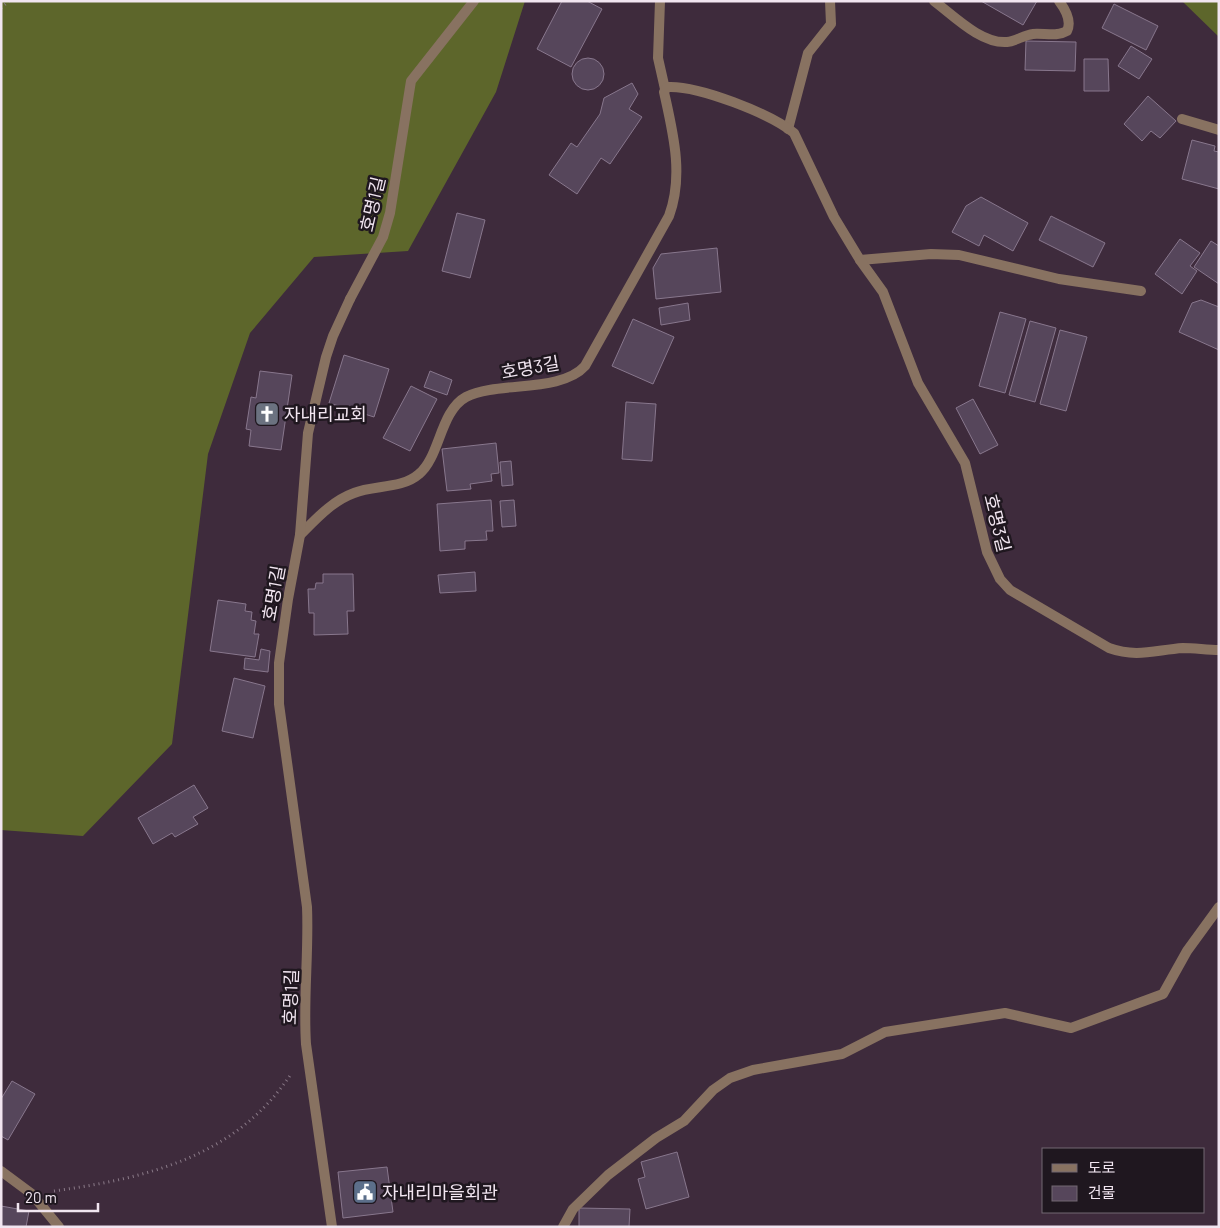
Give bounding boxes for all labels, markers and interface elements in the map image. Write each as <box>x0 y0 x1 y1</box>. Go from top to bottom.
street label: 호명1길 <box>355 174 389 234</box>
street label: 호명3길 <box>499 351 561 383</box>
church icon: 자내리교회 <box>254 401 280 427</box>
place label: 자내리교회 <box>284 403 367 425</box>
street label: 호명3길 <box>980 492 1016 554</box>
street label: 호명1길 <box>257 564 289 622</box>
street label: 호명1길 <box>278 969 302 1025</box>
legend <box>1042 1148 1205 1213</box>
text: 도로 <box>1088 1158 1116 1176</box>
public building icon: 자내리마을회관 <box>352 1179 378 1205</box>
scale bar <box>18 1180 98 1212</box>
place label: 자내리마을회관 <box>382 1181 498 1203</box>
text: 건물 <box>1088 1183 1116 1201</box>
text: 20 m <box>25 1188 57 1206</box>

